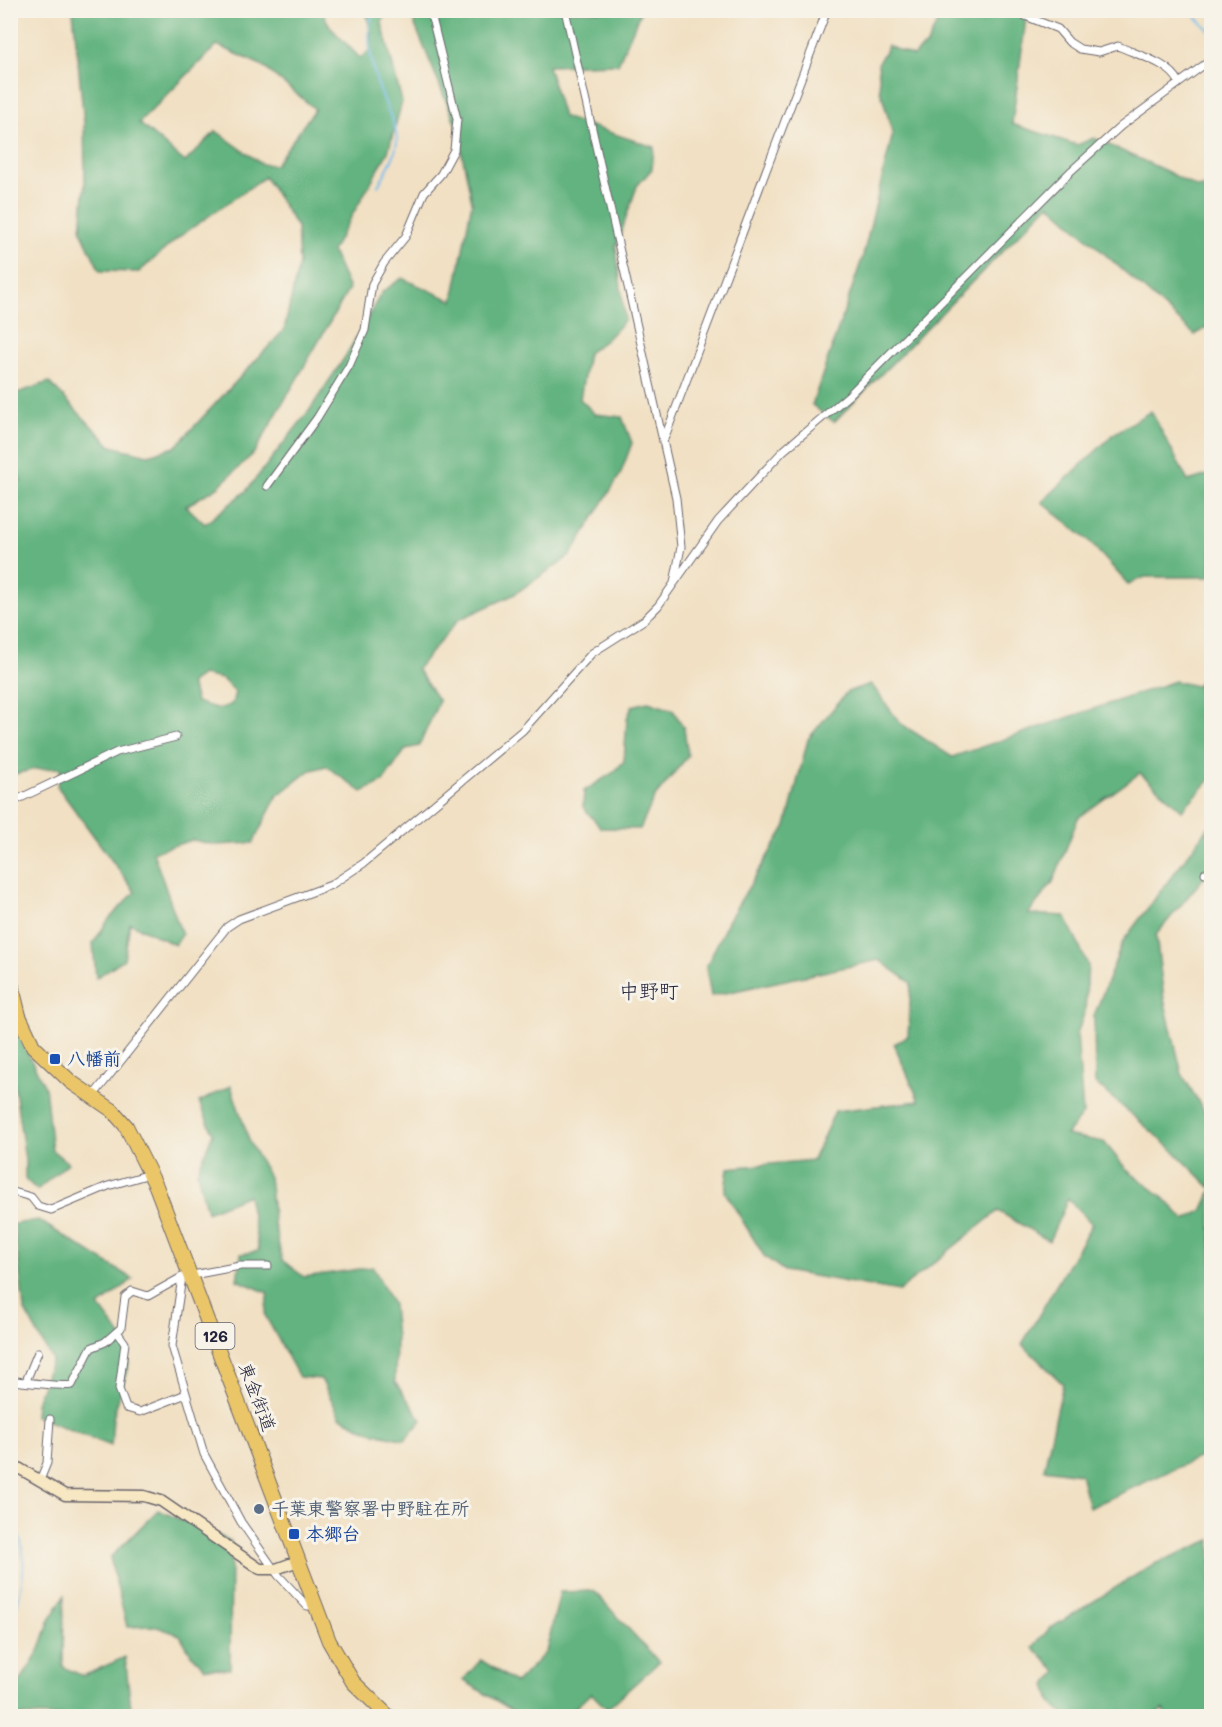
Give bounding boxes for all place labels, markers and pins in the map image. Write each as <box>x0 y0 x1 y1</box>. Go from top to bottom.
place label: 八幡前 <box>67 1046 121 1070</box>
marker: 八幡前 <box>48 1052 62 1066</box>
place label: 千葉東警察署中野駐在所 <box>271 1496 469 1520</box>
marker: 千葉東警察署中野駐在所 <box>252 1502 266 1516</box>
place label: 本郷台 <box>306 1521 360 1545</box>
marker: 本郷台 <box>287 1527 301 1541</box>

